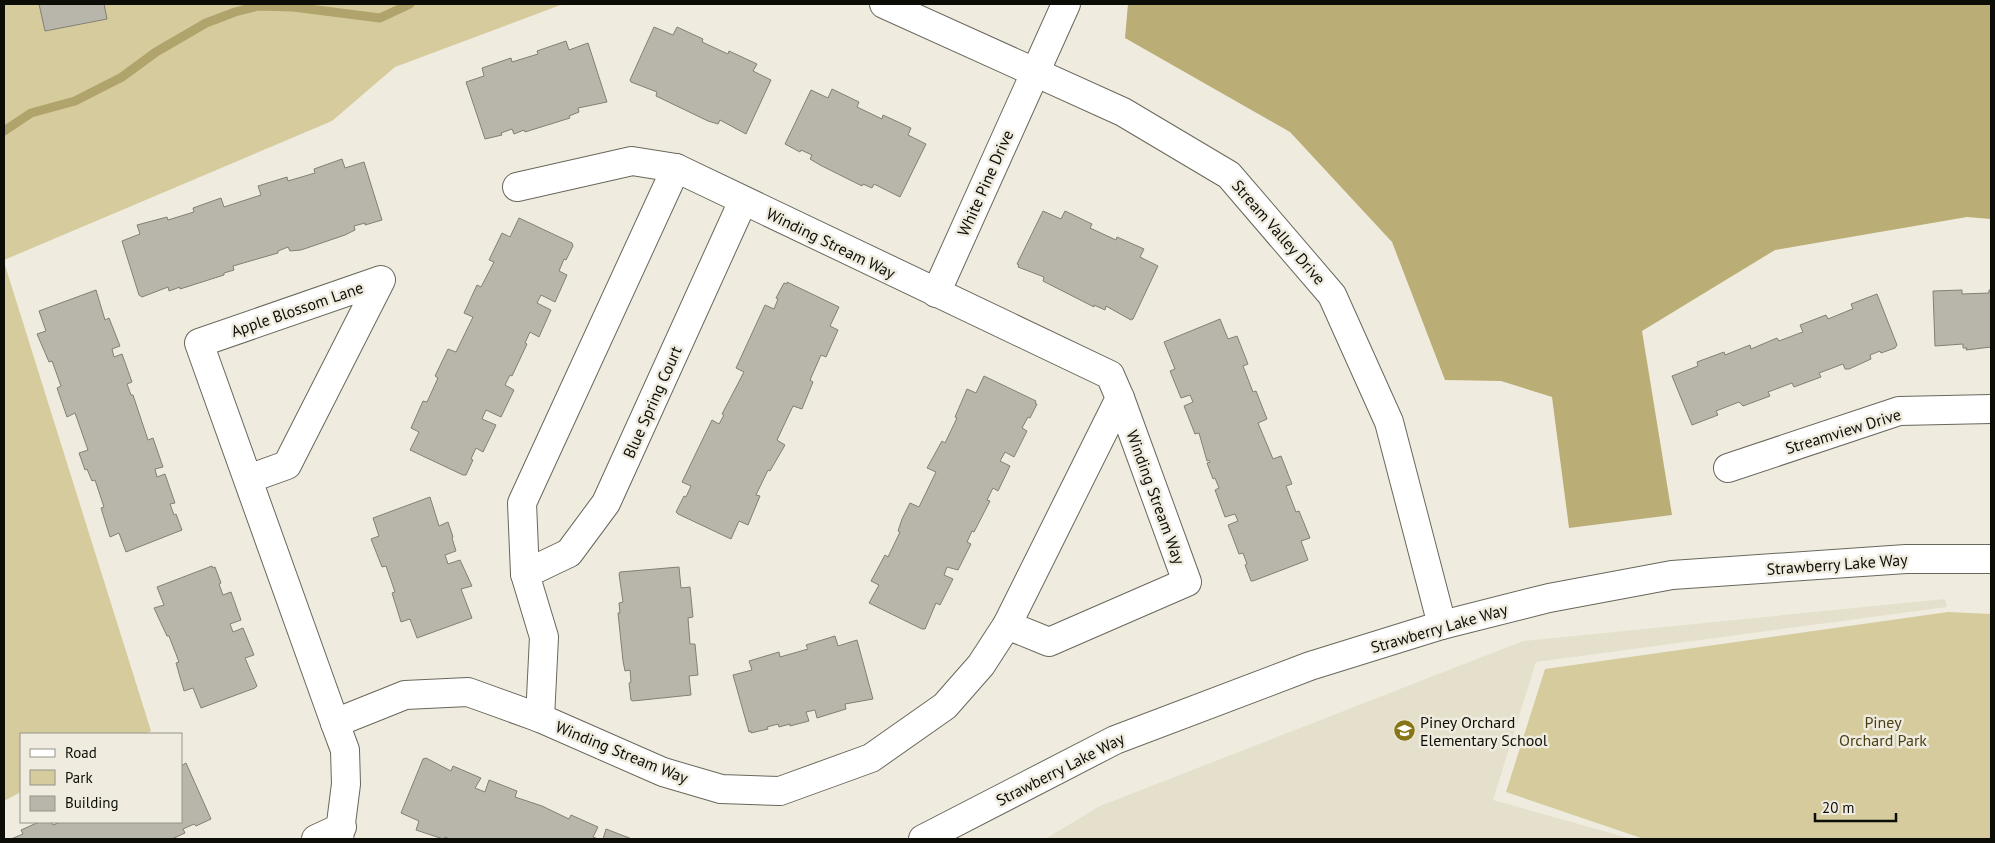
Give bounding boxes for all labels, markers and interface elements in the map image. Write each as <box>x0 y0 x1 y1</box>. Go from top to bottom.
street label: White Pine Drive <box>953 127 1017 239</box>
street label: Stream Valley Drive <box>1228 175 1330 289</box>
street label: Winding Stream Way <box>763 203 899 283</box>
street label: Apple Blossom Lane <box>228 277 366 341</box>
street label: Blue Spring Court <box>618 342 686 461</box>
street label: Streamview Drive <box>1783 404 1903 458</box>
street label: Winding Stream Way <box>1122 427 1190 567</box>
street label: Strawberry Lake Way <box>1766 549 1909 579</box>
street label: Strawberry Lake Way <box>1368 599 1510 657</box>
place label: Piney Orchard Elementary School <box>1420 712 1548 750</box>
park label: Piney Orchard Park <box>1839 712 1927 750</box>
street label: Winding Stream Way <box>553 716 692 788</box>
school or university icon: Piney Orchard Elementary School <box>1392 719 1416 743</box>
street label: Strawberry Lake Way <box>993 728 1128 810</box>
legend <box>20 733 182 823</box>
text: Road <box>65 743 97 762</box>
text: Park <box>65 768 93 787</box>
scale bar <box>1815 790 1896 822</box>
text: Building <box>65 793 119 812</box>
text: 20 m <box>1822 798 1855 817</box>

